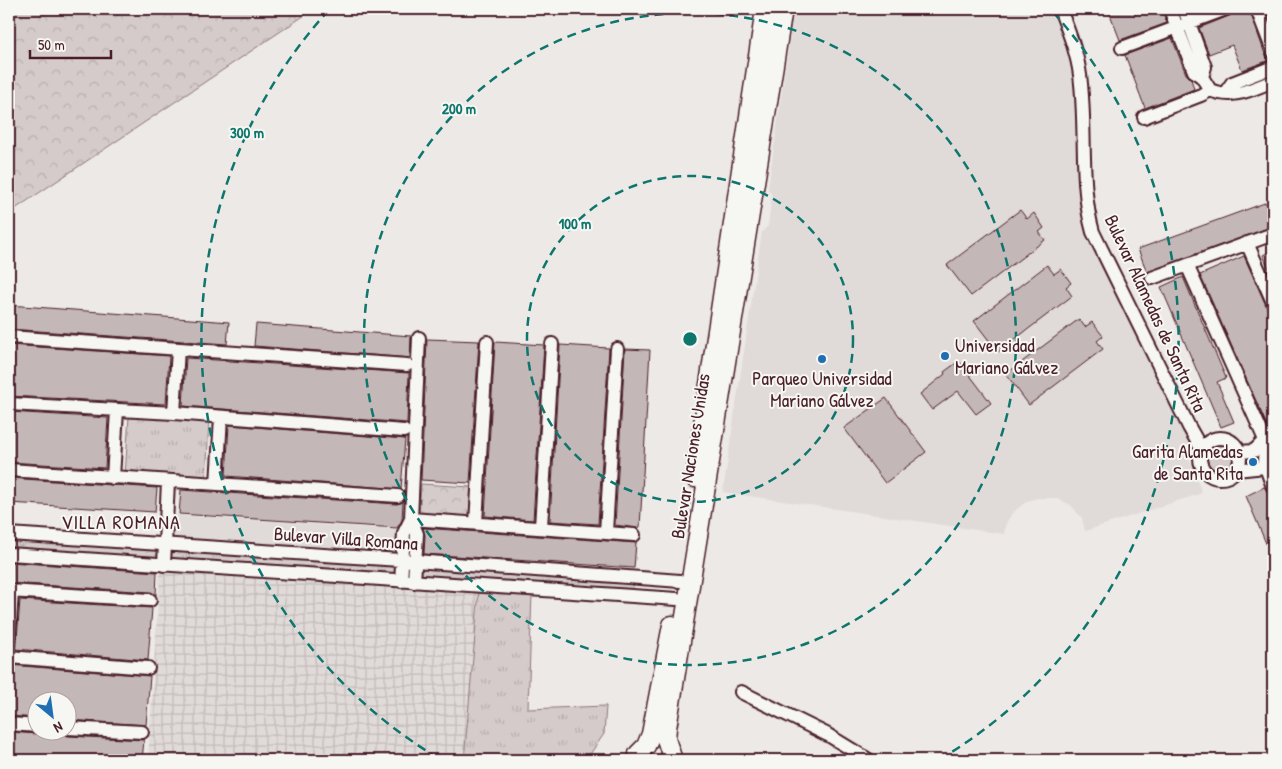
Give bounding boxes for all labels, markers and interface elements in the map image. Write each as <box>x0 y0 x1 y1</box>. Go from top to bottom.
scale bar <box>30 28 111 60</box>
text: 50 m <box>38 34 65 55</box>
text: 200 m <box>442 98 476 119</box>
text: 300 m <box>230 122 264 143</box>
street label: Bulevar Alamedas de Santa Rita <box>1099 210 1213 416</box>
text: 100 m <box>559 213 591 234</box>
centre of rings <box>681 330 699 348</box>
place label: Universidad Mariano Gálvez <box>955 332 1058 380</box>
marker: Universidad Mariano Gálvez <box>939 350 951 362</box>
marker: Parqueo Universidad Mariano Gálvez <box>816 353 828 365</box>
place label: Parqueo Universidad Mariano Gálvez <box>752 365 892 413</box>
street label: Bulevar Naciones Unidas <box>664 372 716 540</box>
place label: Garita Alamedas de Santa Rita <box>1132 438 1244 486</box>
marker: Garita Alamedas de Santa Rita <box>1247 456 1259 468</box>
district label: VILLA ROMANA <box>61 508 181 535</box>
street label: Bulevar Villa Romana <box>273 520 419 556</box>
north arrow <box>28 692 78 742</box>
text: N <box>50 718 66 738</box>

